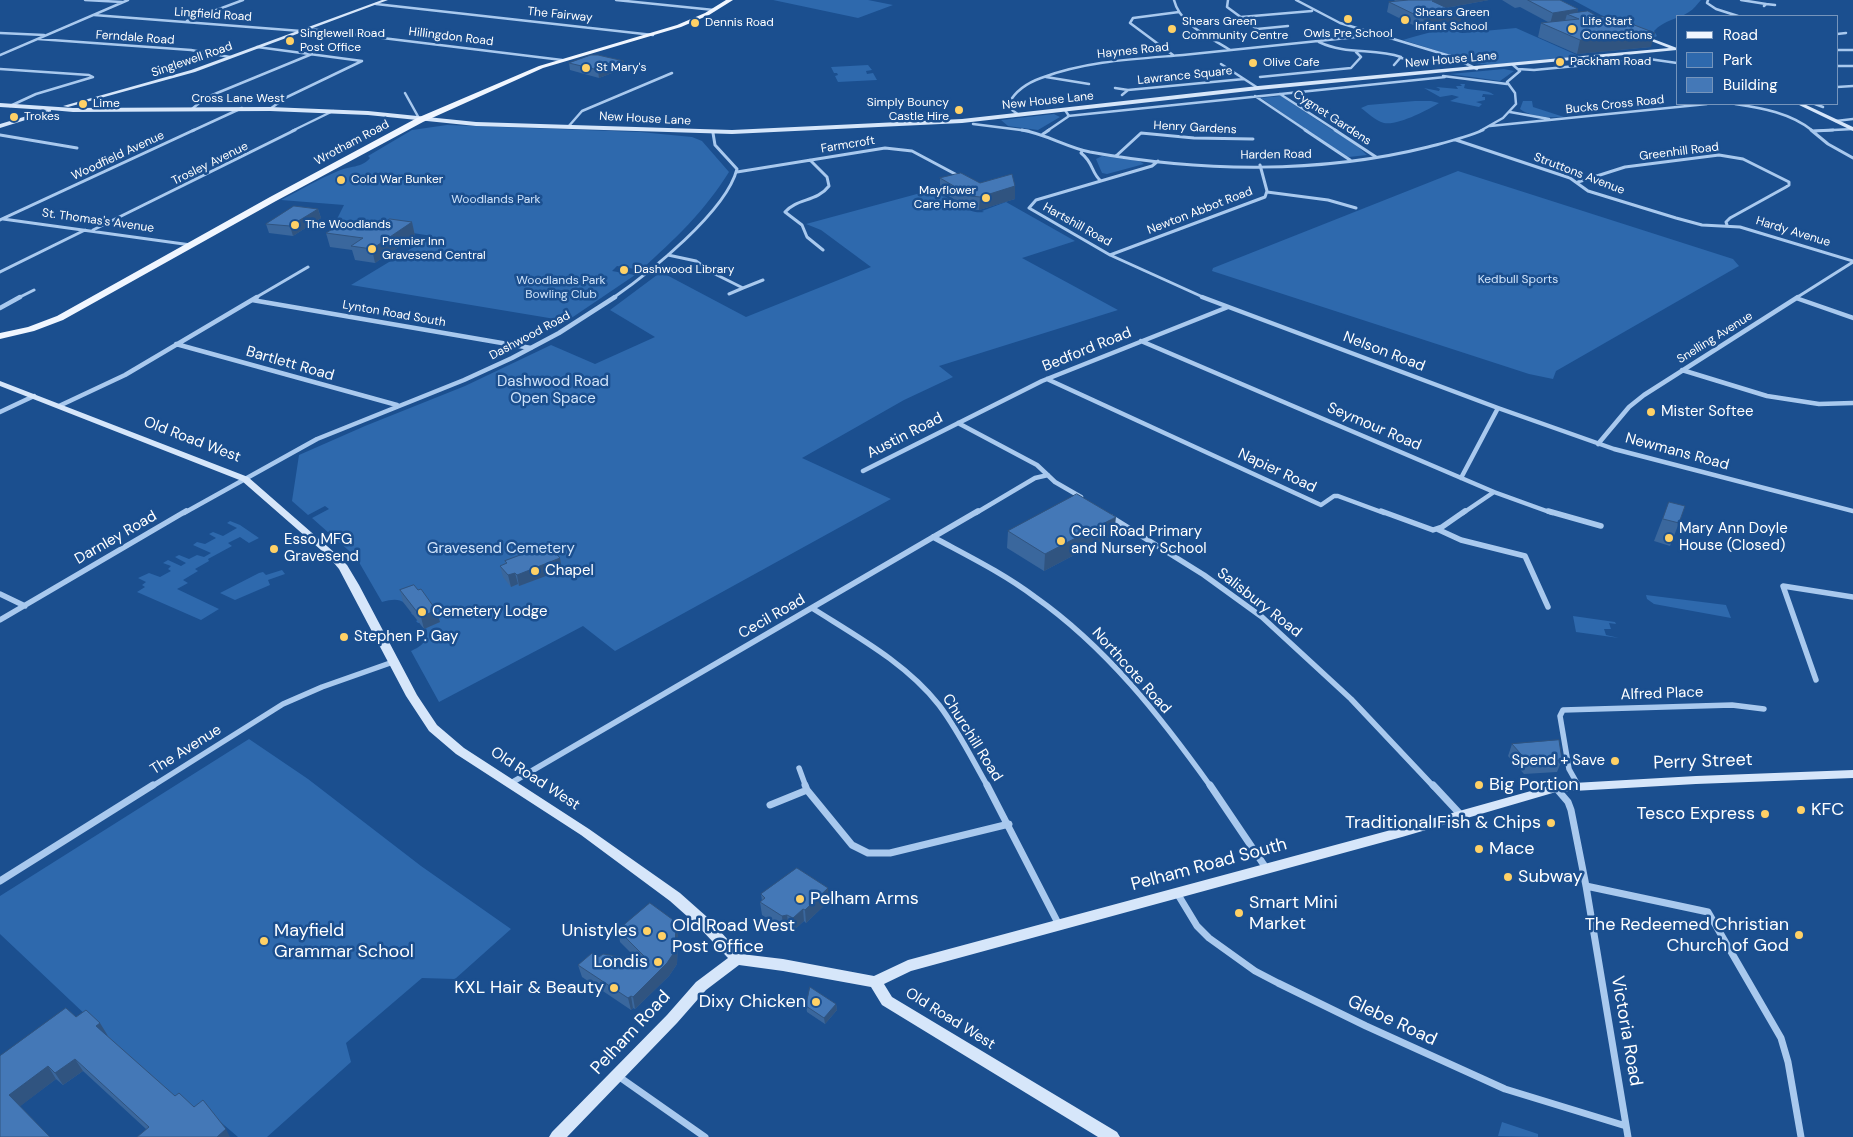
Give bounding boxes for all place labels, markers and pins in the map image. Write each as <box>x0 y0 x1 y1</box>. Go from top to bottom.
place label: Shears Green Infant School <box>1415 6 1490 34</box>
marker: Owls Pre School <box>1342 13 1354 25</box>
marker: Shears Green Infant School <box>1399 14 1411 26</box>
place label: Shears Green Community Centre <box>1182 15 1288 43</box>
place label: Life Start Connections <box>1582 15 1653 43</box>
place label: Dennis Road <box>705 16 774 30</box>
marker: Dennis Road <box>689 17 701 29</box>
marker: Shears Green Community Centre <box>1166 23 1178 35</box>
marker: Life Start Connections <box>1566 23 1578 35</box>
place label: Singlewell Road Post Office <box>300 27 385 55</box>
place label: Owls Pre School <box>1303 27 1393 41</box>
marker: Singlewell Road Post Office <box>284 35 296 47</box>
place label: Packham Road <box>1570 55 1651 69</box>
place label: Olive Cafe <box>1263 56 1320 70</box>
marker: Packham Road <box>1554 56 1566 68</box>
marker: Olive Cafe <box>1247 57 1259 69</box>
place label: St Mary's <box>596 61 647 75</box>
marker: St Mary's <box>580 62 592 74</box>
place label: Simply Bouncy Castle Hire <box>867 96 949 124</box>
place label: Lime <box>93 97 120 111</box>
marker: Lime <box>77 98 89 110</box>
marker: Simply Bouncy Castle Hire <box>953 104 965 116</box>
place label: Trokes <box>24 110 60 124</box>
marker: Trokes <box>8 111 20 123</box>
place label: Cold War Bunker <box>351 173 443 187</box>
marker: Cold War Bunker <box>335 174 347 186</box>
place label: Mayflower Care Home <box>914 184 976 212</box>
marker: Mayflower Care Home <box>980 192 992 204</box>
place label: The Woodlands <box>305 218 391 232</box>
marker: The Woodlands <box>289 219 301 231</box>
place label: Premier Inn Gravesend Central <box>382 235 486 263</box>
marker: Premier Inn Gravesend Central <box>366 243 378 255</box>
place label: Dashwood Library <box>634 263 734 277</box>
marker: Dashwood Library <box>618 264 630 276</box>
place label: Mister Softee <box>1661 403 1754 421</box>
marker: Mister Softee <box>1645 406 1657 418</box>
place label: Mary Ann Doyle House (Closed) <box>1679 520 1788 555</box>
place label: Cecil Road Primary and Nursery School <box>1071 523 1207 558</box>
place label: Esso MFG Gravesend <box>284 531 359 566</box>
marker: Mary Ann Doyle House (Closed) <box>1663 532 1675 544</box>
marker: Cecil Road Primary and Nursery School <box>1055 535 1067 547</box>
marker: Esso MFG Gravesend <box>268 543 280 555</box>
place label: Chapel <box>545 562 594 580</box>
marker: Chapel <box>529 565 541 577</box>
place label: Cemetery Lodge <box>432 603 547 621</box>
marker: Cemetery Lodge <box>416 606 428 618</box>
place label: Stephen P. Gay <box>354 628 458 646</box>
marker: Stephen P. Gay <box>338 631 350 643</box>
place label: Spend + Save <box>1512 752 1605 770</box>
marker: Spend + Save <box>1609 755 1621 767</box>
place label: Big Portion <box>1489 774 1579 796</box>
marker: Big Portion <box>1473 779 1485 791</box>
place label: KFC <box>1811 799 1844 821</box>
place label: Tesco Express <box>1637 803 1755 825</box>
marker: KFC <box>1795 804 1807 816</box>
marker: Tesco Express <box>1759 808 1771 820</box>
place label: Traditional Fish & Chips <box>1345 812 1541 834</box>
marker: Traditional Fish & Chips <box>1545 817 1557 829</box>
place label: Mace <box>1489 838 1534 860</box>
marker: Mace <box>1473 843 1485 855</box>
place label: Subway <box>1518 866 1583 888</box>
marker: Subway <box>1502 871 1514 883</box>
place label: Pelham Arms <box>810 888 919 910</box>
place label: Smart Mini Market <box>1249 892 1338 934</box>
marker: Pelham Arms <box>794 893 806 905</box>
marker: Smart Mini Market <box>1233 907 1245 919</box>
place label: The Redeemed Christian Church of God <box>1585 914 1789 956</box>
place label: Old Road West Post Office <box>672 915 795 958</box>
place label: Mayfield Grammar School <box>274 920 414 962</box>
place label: Unistyles <box>562 920 637 942</box>
marker: Unistyles <box>641 925 653 937</box>
marker: The Redeemed Christian Church of God <box>1793 929 1805 941</box>
marker: Old Road West Post Office <box>656 930 668 942</box>
marker: Mayfield Grammar School <box>258 935 270 947</box>
place label: Londis <box>593 951 648 973</box>
marker: Londis <box>652 956 664 968</box>
place label: KXL Hair & Beauty <box>454 977 604 999</box>
marker: KXL Hair & Beauty <box>608 982 620 994</box>
place label: Dixy Chicken <box>699 991 806 1013</box>
marker: Dixy Chicken <box>810 996 822 1008</box>

